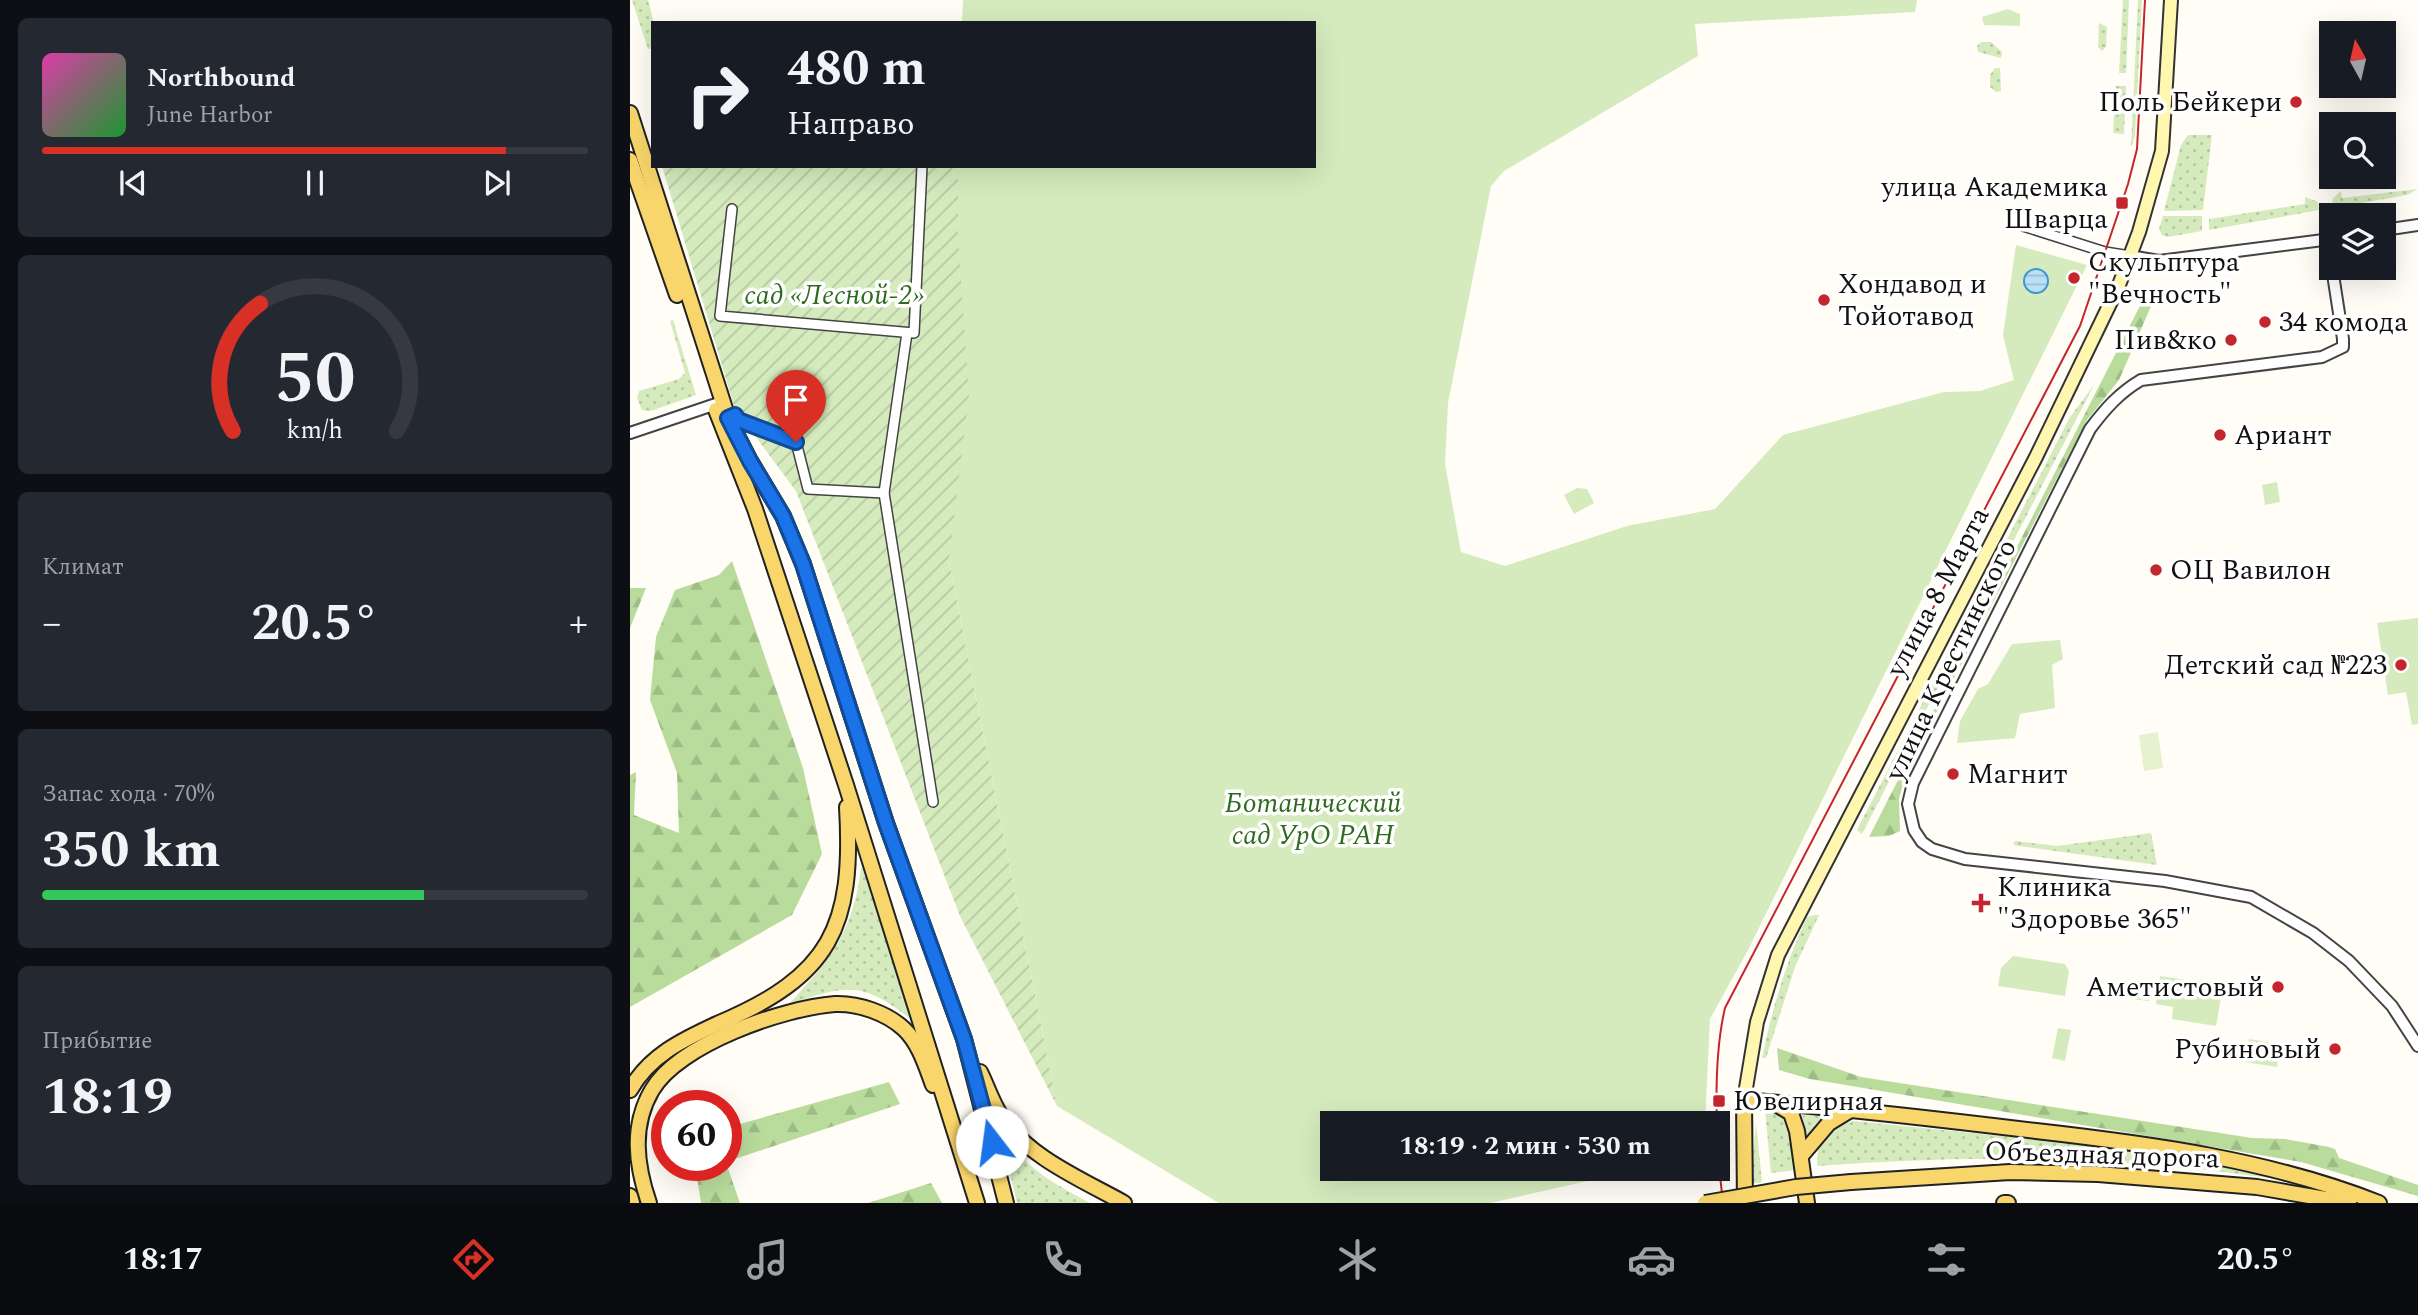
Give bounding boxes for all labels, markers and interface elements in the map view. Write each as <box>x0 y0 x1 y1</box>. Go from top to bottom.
north arrow <box>2319 21 2396 98</box>
map controls <box>2319 21 2396 280</box>
text: 480 m <box>787 32 926 107</box>
icon: right <box>672 49 763 140</box>
text: Northbound <box>147 58 295 98</box>
place label: Поль Бейкери <box>2099 81 2282 124</box>
marker: Поль Бейкери <box>2288 94 2304 110</box>
text: June Harbor <box>147 98 272 133</box>
text: Направо <box>787 100 914 149</box>
button: search <box>2319 112 2396 189</box>
icon: previous <box>114 164 152 202</box>
icon: pause <box>296 164 334 202</box>
icon: next <box>478 164 516 202</box>
place label: улица Академика Шварца <box>1881 166 2108 241</box>
marker: улица Академика Шварца <box>2114 195 2130 211</box>
button: layers <box>2319 203 2396 280</box>
place label: Скульптура "Вечность" <box>2088 241 2240 316</box>
place label: Хондавод и Тойотавод <box>1838 263 1987 338</box>
marker: Скульптура "Вечность" <box>2066 270 2082 286</box>
park label: сад «Лесной-2» <box>744 274 924 317</box>
marker: Хондавод и Тойотавод <box>1816 292 1832 308</box>
place label: 34 комода <box>2279 301 2408 344</box>
marker: 34 комода <box>2257 314 2273 330</box>
place label: Пив&ко <box>2114 319 2217 362</box>
text: 50 <box>274 324 356 435</box>
marker: Пив&ко <box>2223 332 2239 348</box>
pin <box>766 370 826 442</box>
icon: arrive <box>777 381 815 419</box>
text: km/h <box>287 411 343 449</box>
place label: Ариант <box>2234 414 2332 457</box>
marker: Ариант <box>2212 427 2228 443</box>
street label: улица 8 Марта <box>1875 499 2001 686</box>
street label: улица Крестинского <box>1873 532 2028 789</box>
place label: ОЦ Вавилон <box>2170 549 2331 592</box>
text: Климат <box>42 550 124 585</box>
marker: ОЦ Вавилон <box>2148 562 2164 578</box>
text: 20.5° <box>251 584 379 663</box>
text: − <box>42 595 61 653</box>
text: + <box>569 595 588 653</box>
place label: Детский сад №223 <box>2165 644 2387 687</box>
marker: Детский сад №223 <box>2393 657 2409 673</box>
place label: Магнит <box>1967 753 2068 796</box>
marker: Магнит <box>1945 766 1961 782</box>
text: Запас хода · 70% <box>42 777 214 812</box>
park label: Ботанический сад УрО РАН <box>1225 782 1402 857</box>
text: 350 km <box>42 811 221 890</box>
place label: Клиника "Здоровье 365" <box>1997 866 2192 941</box>
marker: Клиника "Здоровье 365" <box>1971 893 1991 913</box>
place label: Аметистовый <box>2086 966 2264 1009</box>
marker: Аметистовый <box>2270 979 2286 995</box>
text: Прибытие <box>42 1024 153 1059</box>
place label: Рубиновый <box>2174 1028 2321 1071</box>
marker: Рубиновый <box>2327 1041 2343 1057</box>
text: 18:19 <box>42 1058 173 1137</box>
place label: Ювелирная <box>1733 1080 1883 1123</box>
speed limit sign: 60 <box>651 1090 742 1181</box>
marker: Ювелирная <box>1711 1093 1727 1109</box>
position arrow <box>955 1105 1029 1179</box>
text: 18:19 · 2 мин · 530 m <box>1399 1126 1651 1166</box>
street label: Объездная дорога <box>1984 1129 2221 1181</box>
text: 18:17 <box>123 1235 203 1284</box>
icon: directions <box>449 1235 498 1284</box>
icon: music <box>743 1235 792 1284</box>
icon: phone <box>1038 1235 1087 1284</box>
icon: climate <box>1333 1235 1382 1284</box>
icon: car <box>1627 1235 1676 1284</box>
icon: filters <box>1922 1235 1971 1284</box>
text: 20.5° <box>2217 1235 2295 1284</box>

